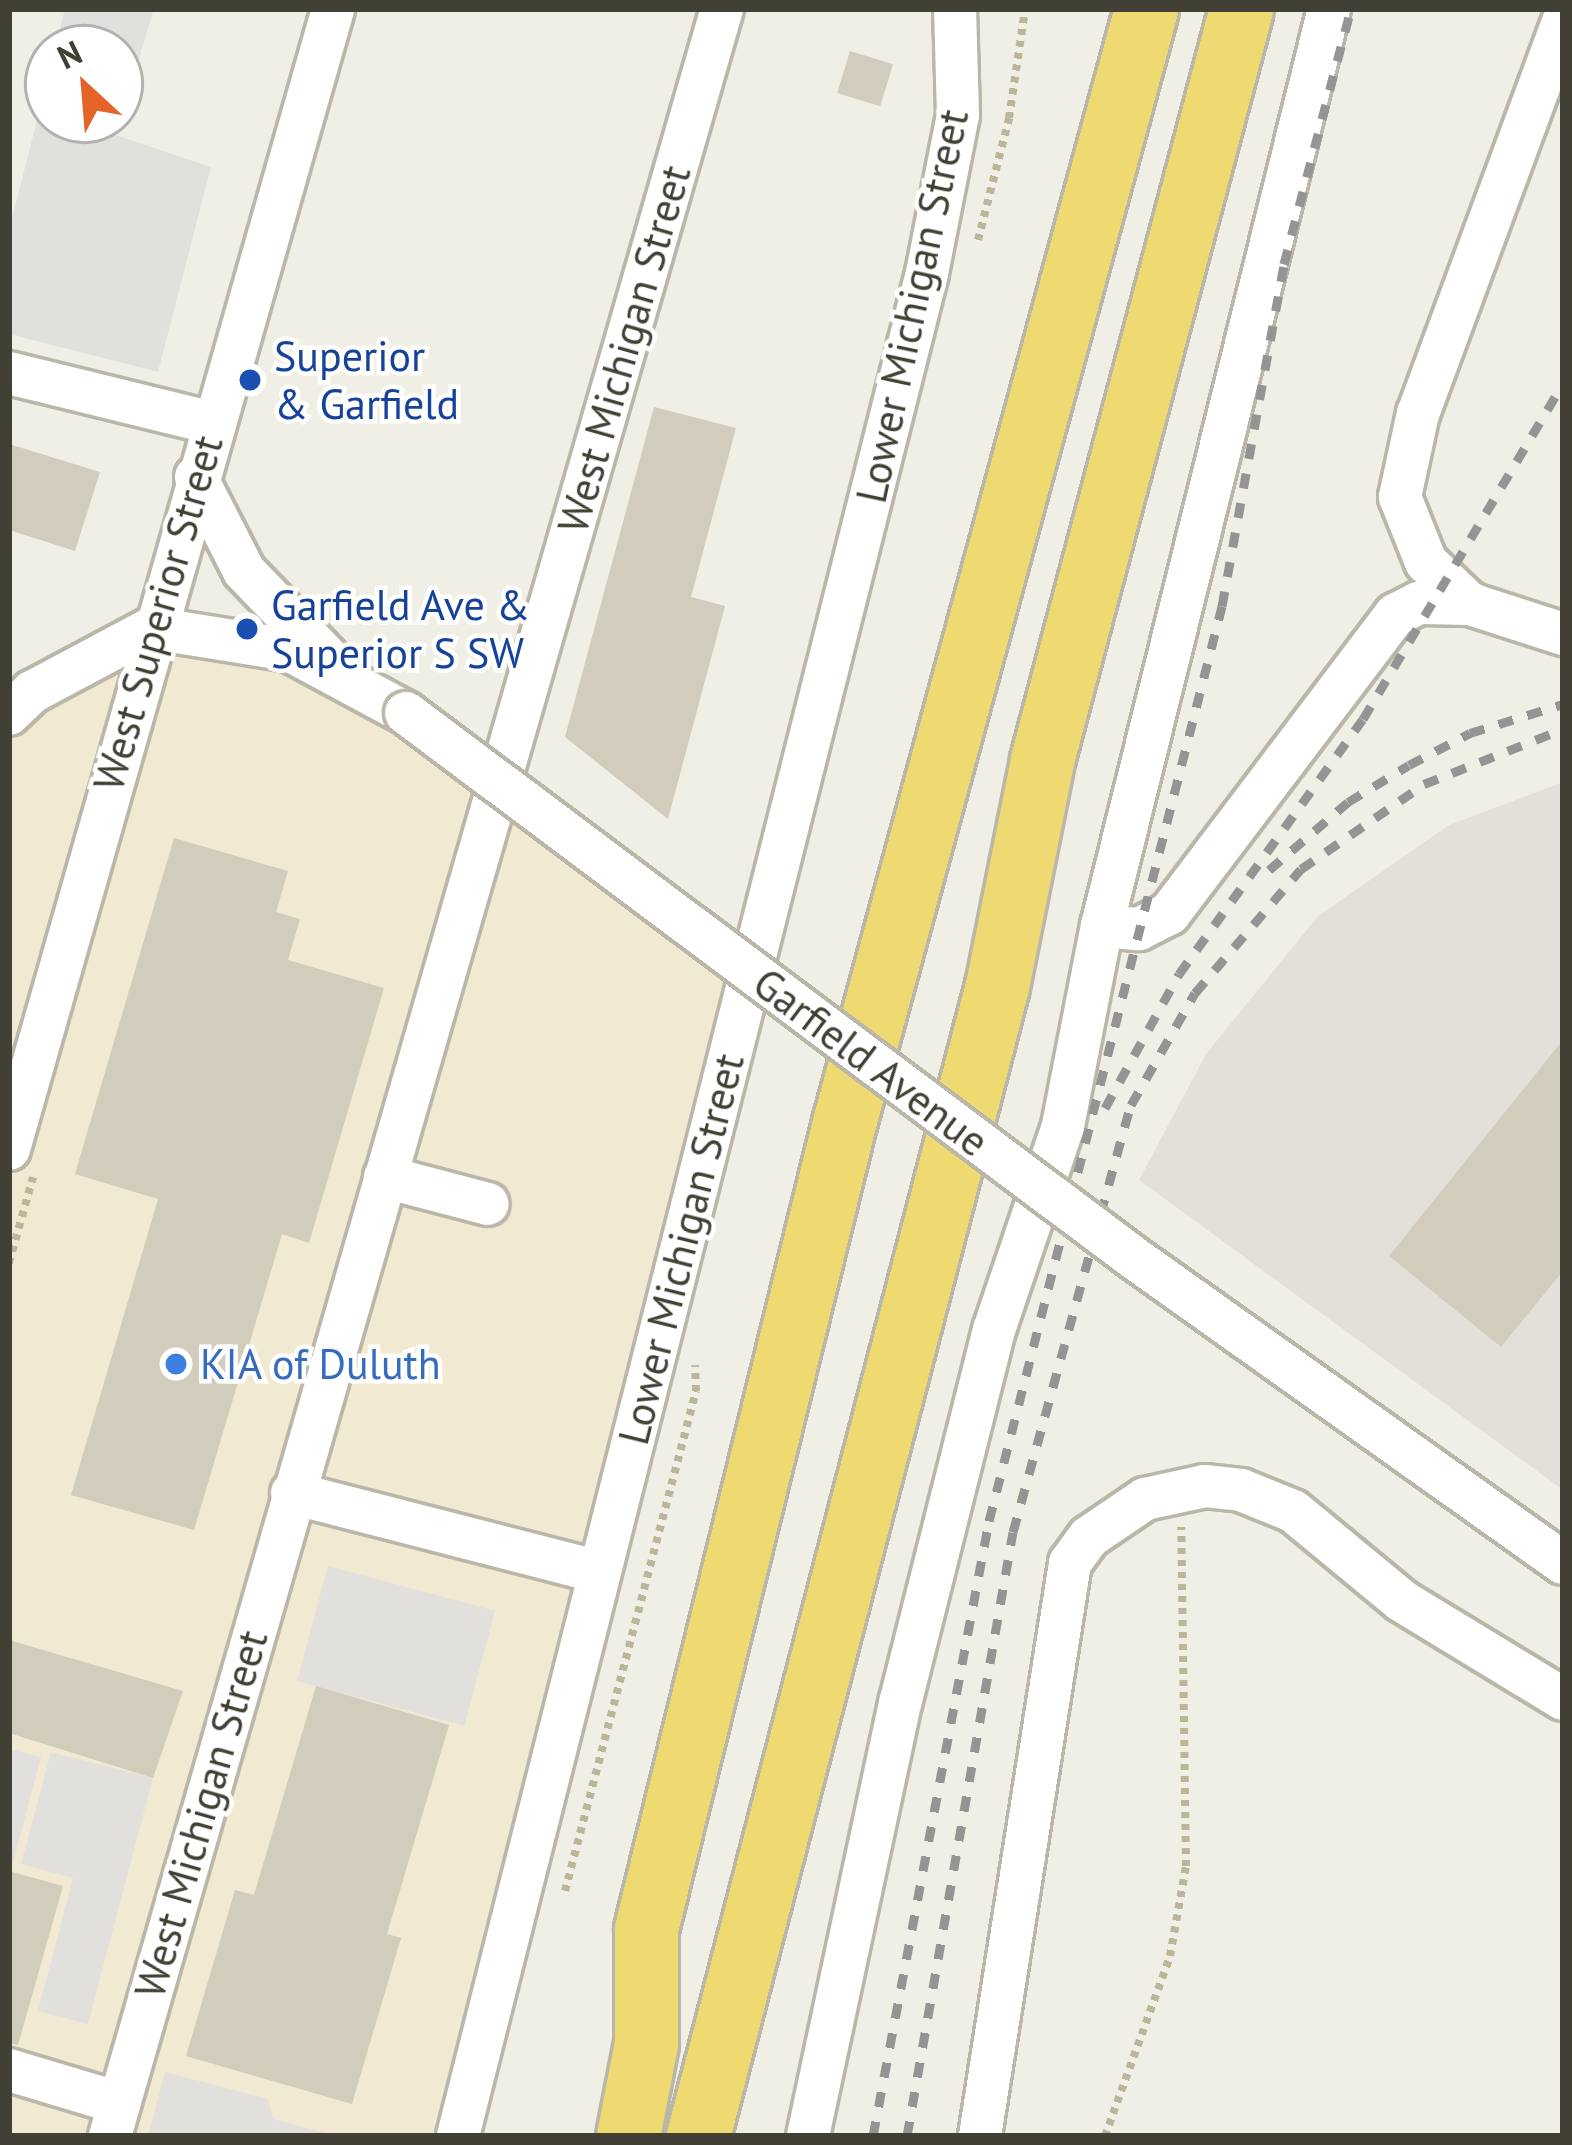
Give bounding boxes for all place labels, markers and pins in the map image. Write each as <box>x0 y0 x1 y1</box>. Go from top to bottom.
place label: Superior & Garfield <box>274 331 459 430</box>
marker: Superior & Garfield <box>237 367 263 393</box>
place label: Garfield Ave & Superior S SW <box>271 580 532 678</box>
marker: Garfield Ave & Superior S SW <box>234 616 260 642</box>
place label: KIA of Duluth <box>200 1339 442 1389</box>
marker: KIA of Duluth <box>163 1351 189 1377</box>

